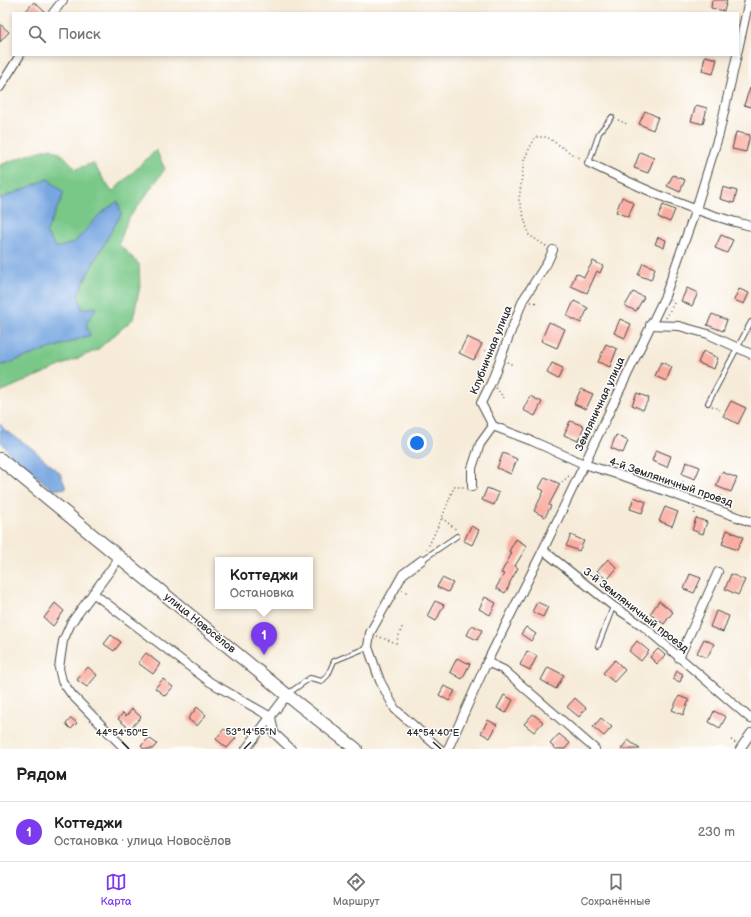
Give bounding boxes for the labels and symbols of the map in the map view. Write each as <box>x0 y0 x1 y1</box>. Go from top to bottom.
street label: Клубничная улица <box>467 303 515 396</box>
street label: Земляничная улица <box>572 354 628 453</box>
your location <box>407 433 427 453</box>
street label: 4-й Земляничный проезд <box>607 455 735 509</box>
street label: 3-й Земляничный проезд <box>581 565 691 655</box>
street label: улица Новосёлов <box>162 590 238 656</box>
pin: 1 <box>251 622 277 655</box>
text: 53°14'55"N <box>225 726 277 738</box>
text: 44°54'50"E <box>96 727 149 739</box>
text: 44°54'40"E <box>407 727 460 739</box>

